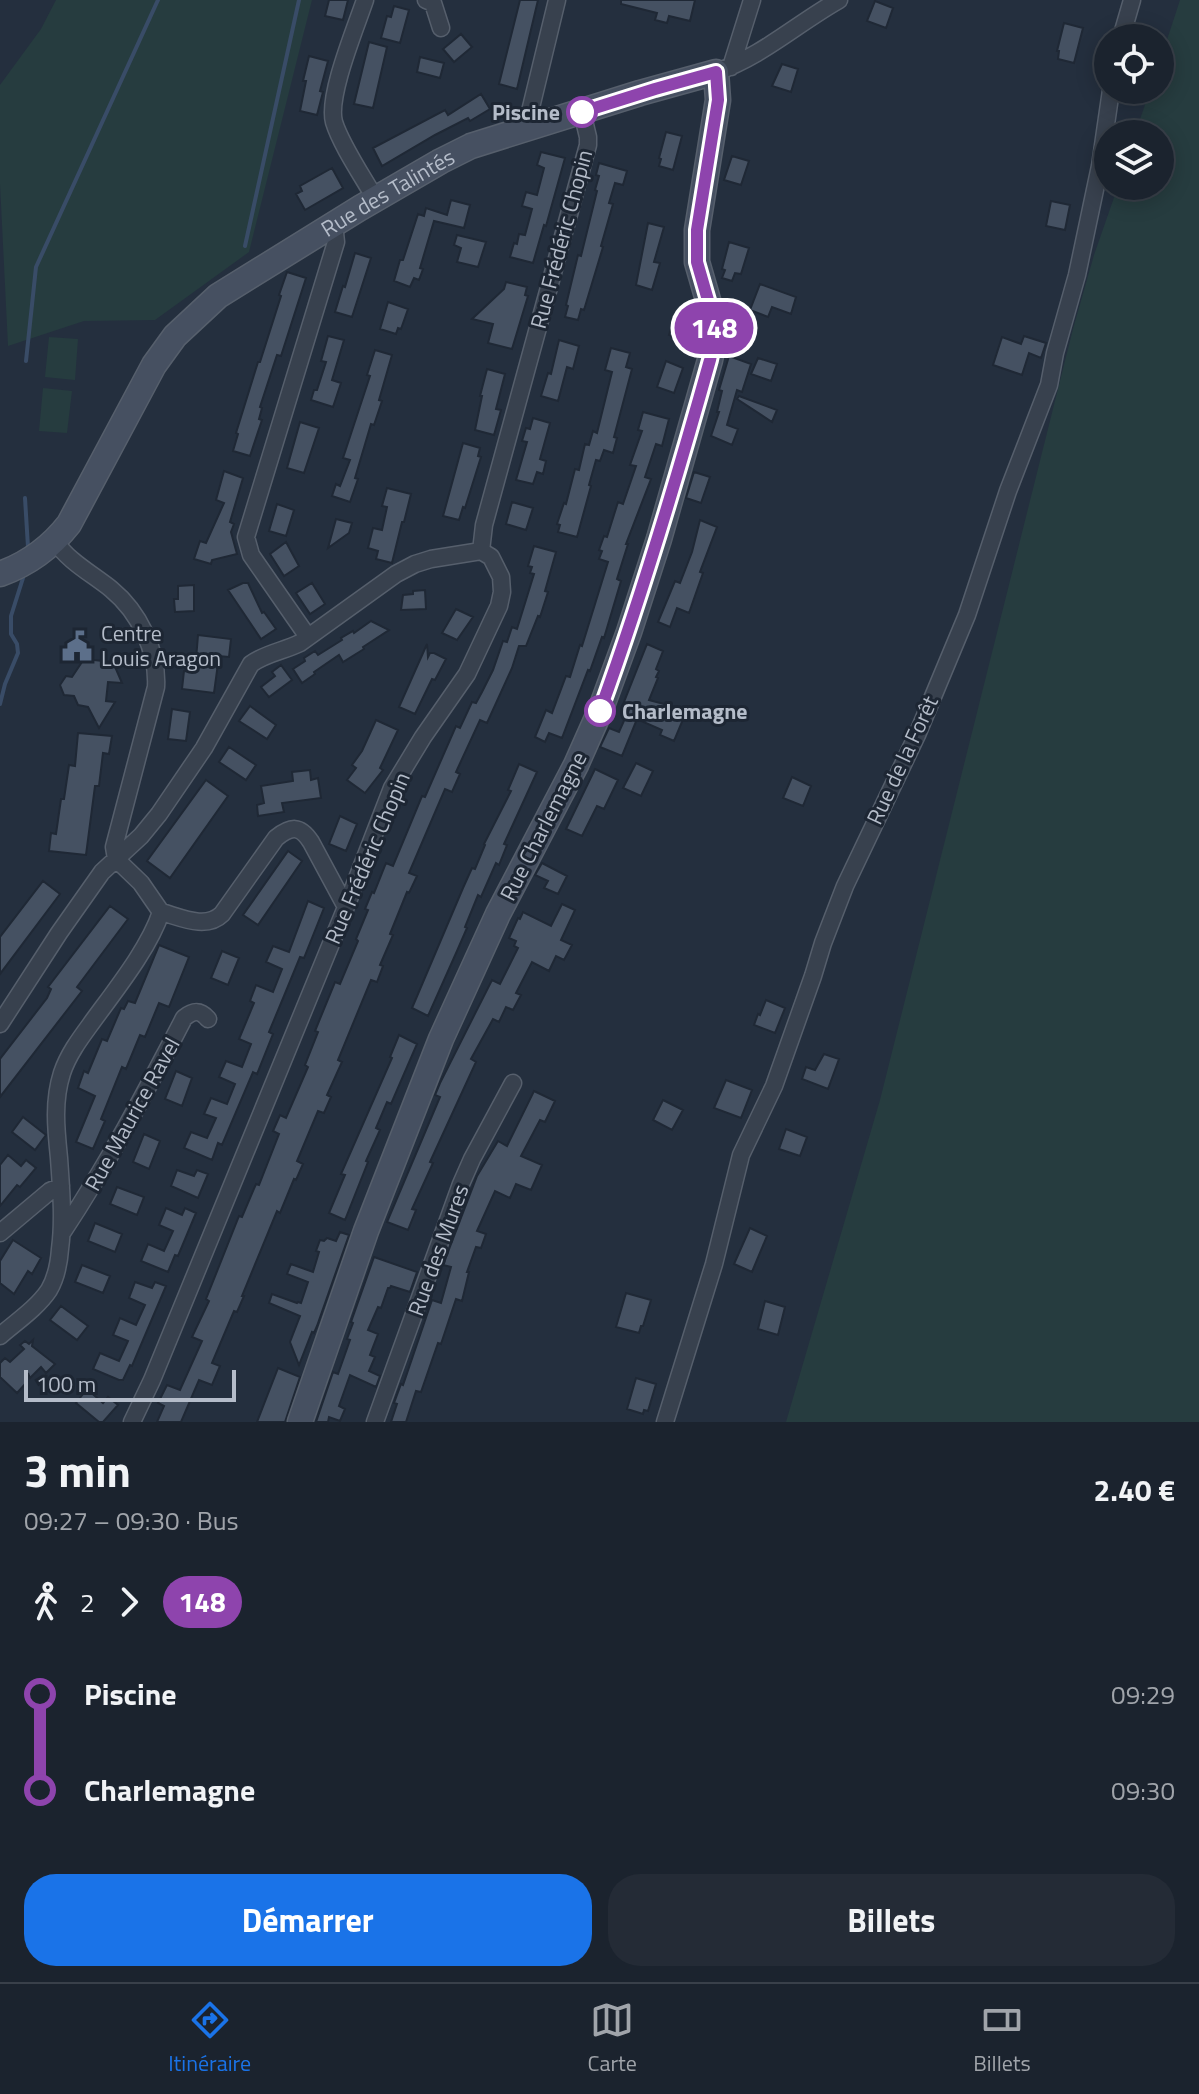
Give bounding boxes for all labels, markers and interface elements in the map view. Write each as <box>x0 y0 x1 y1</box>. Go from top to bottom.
map controls <box>1094 24 1174 200</box>
button: locate <box>1094 24 1174 104</box>
place label: Piscine <box>492 95 560 129</box>
marker: Piscine <box>567 97 597 127</box>
button: layers <box>1094 120 1174 200</box>
street label: Rue des Talintés <box>314 140 461 245</box>
street label: Rue Frédéric Chopin <box>521 146 601 332</box>
line badge: 148 <box>668 302 760 354</box>
text: 148 <box>690 306 738 349</box>
place label: Centre Louis Aragon <box>101 616 221 675</box>
public building icon: Centre Louis Aragon <box>60 629 94 663</box>
street label: Rue de la Forêt <box>857 690 947 830</box>
place label: Charlemagne <box>622 694 748 728</box>
marker: Charlemagne <box>585 696 615 726</box>
street label: Rue Charlemagne <box>491 745 595 907</box>
street label: Rue Frédéric Chopin <box>315 767 419 949</box>
street label: Rue Maurice Ravel <box>76 1031 188 1197</box>
street label: Rue des Mures <box>398 1179 478 1321</box>
scale bar <box>24 1366 236 1402</box>
text: 100 m <box>36 1367 96 1401</box>
text: 3 min <box>24 1437 131 1504</box>
text: 2.40 € <box>1094 1467 1175 1513</box>
text: 09:27 – 09:30 · Bus <box>24 1501 239 1540</box>
icon: walk <box>24 1580 68 1624</box>
icon: forward <box>107 1580 151 1624</box>
text: 148 <box>179 1580 226 1623</box>
text: 2 <box>80 1583 95 1622</box>
text: Piscine <box>84 1671 177 1717</box>
text: 09:29 <box>1111 1675 1175 1714</box>
text: Charlemagne <box>84 1767 255 1813</box>
text: 09:30 <box>1111 1771 1175 1810</box>
button: Démarrer <box>24 1874 592 1966</box>
button: Billets <box>608 1874 1175 1966</box>
tab: Itinéraire <box>168 1998 251 2080</box>
tab: Carte <box>587 1998 637 2080</box>
tab: Billets <box>973 1998 1031 2080</box>

